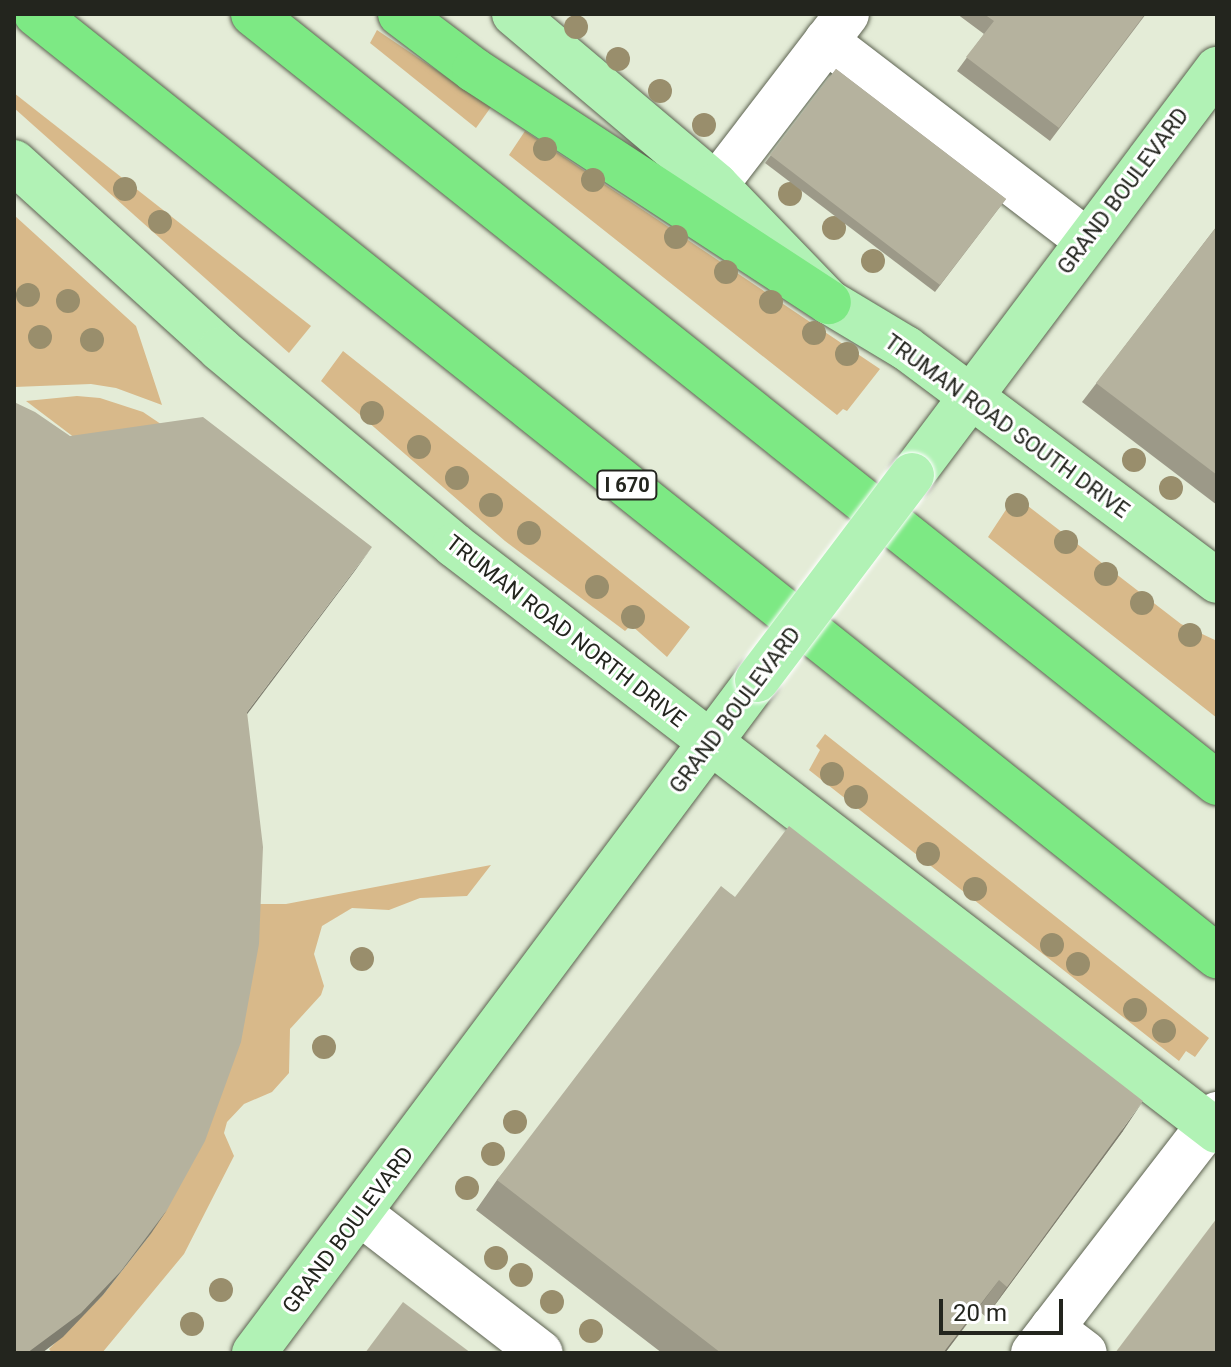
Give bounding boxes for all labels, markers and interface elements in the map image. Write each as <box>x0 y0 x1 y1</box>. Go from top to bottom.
street label: GRAND BOULEVARD <box>1052 103 1194 279</box>
street label: TRUMAN ROAD SOUTH DRIVE <box>880 328 1134 524</box>
road number: I 670 <box>595 469 659 501</box>
street label: TRUMAN ROAD NORTH DRIVE <box>441 529 691 733</box>
street label: GRAND BOULEVARD <box>664 622 806 798</box>
street label: GRAND BOULEVARD <box>277 1142 419 1318</box>
scale bar <box>943 1283 1067 1333</box>
text: 20 m <box>953 1299 1007 1327</box>

